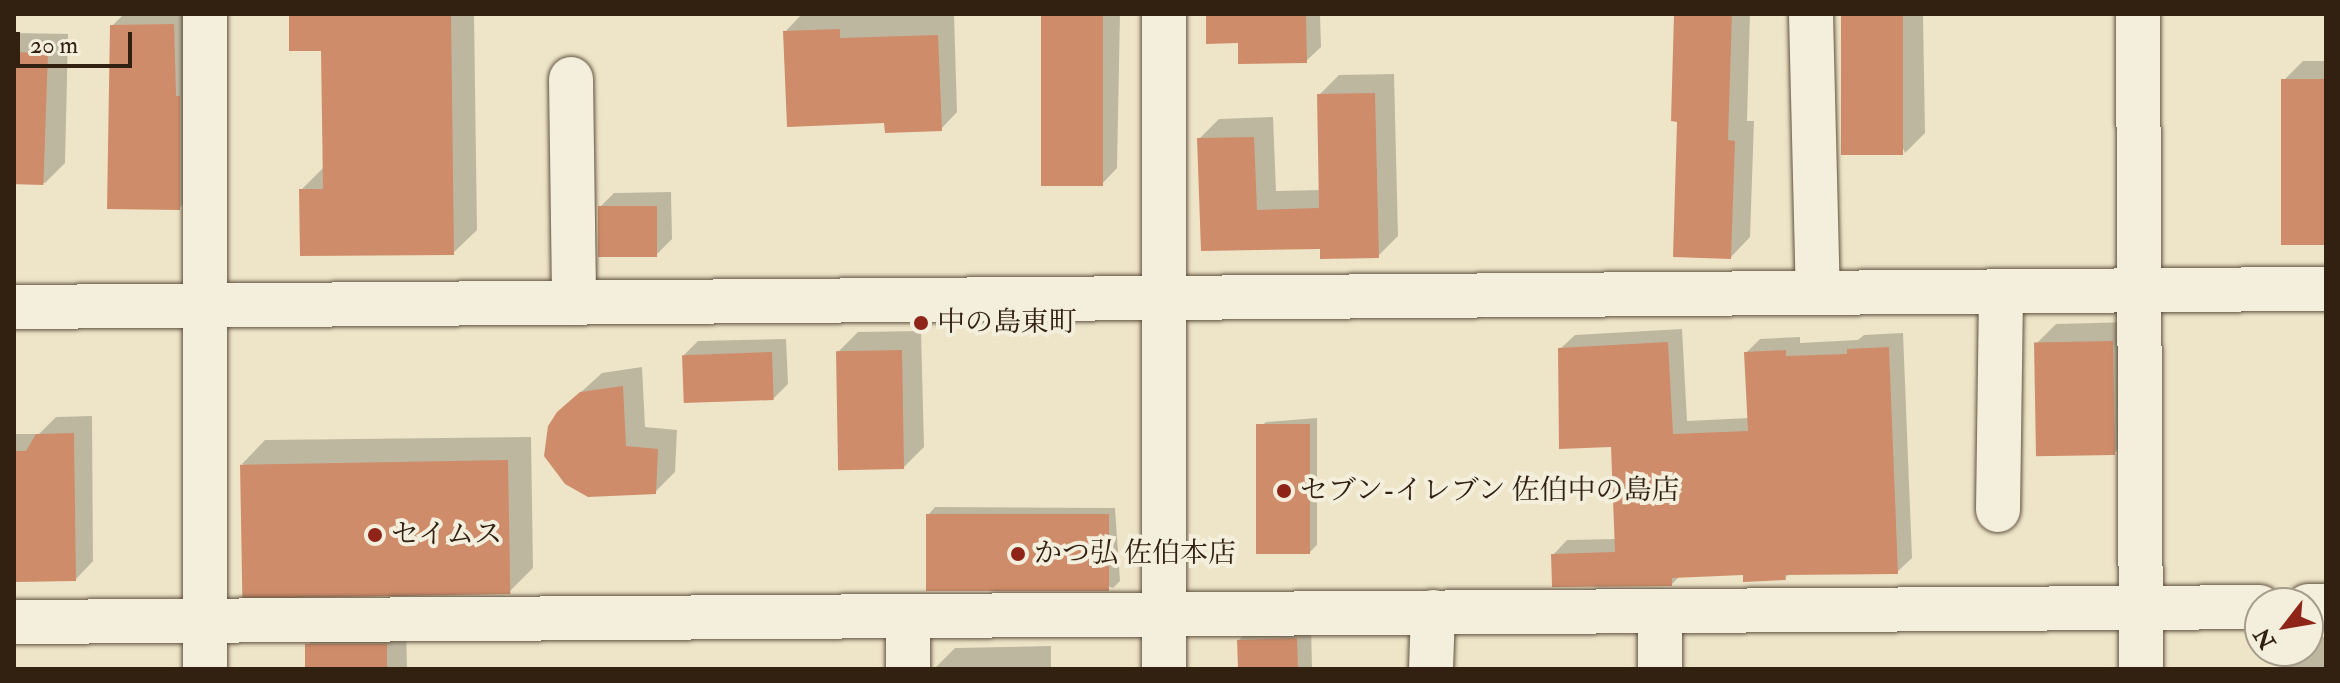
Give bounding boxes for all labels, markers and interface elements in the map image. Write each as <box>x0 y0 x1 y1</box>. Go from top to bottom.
scale bar <box>20 16 136 66</box>
text: 20 m <box>30 30 78 61</box>
place label: 中の島東町 <box>937 306 1077 340</box>
marker: 中の島東町 <box>912 314 930 332</box>
place label: セブン-イレブン 佐伯中の島店 <box>1300 474 1682 508</box>
marker: セブン-イレブン 佐伯中の島店 <box>1275 482 1293 500</box>
place label: セイムス <box>391 518 503 552</box>
marker: セイムス <box>366 526 384 544</box>
place label: かつ弘 佐伯本店 <box>1034 537 1236 571</box>
marker: かつ弘 佐伯本店 <box>1009 545 1027 563</box>
north arrow <box>2244 587 2324 667</box>
text: N <box>2248 623 2282 654</box>

